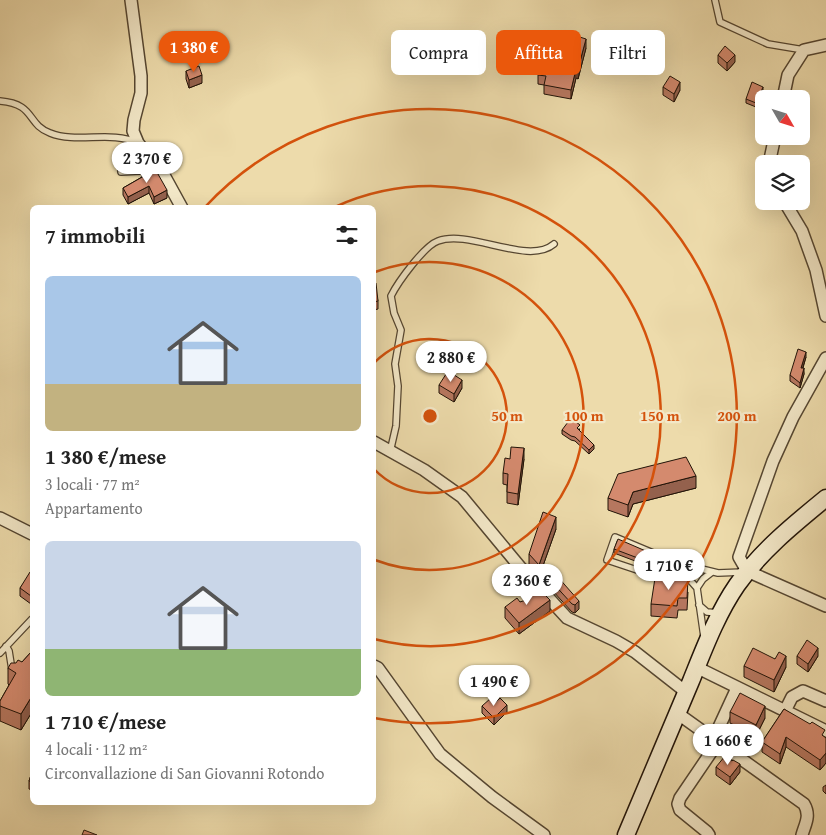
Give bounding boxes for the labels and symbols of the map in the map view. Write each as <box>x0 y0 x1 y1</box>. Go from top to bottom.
pin: 1 380 € <box>148 30 240 73</box>
north arrow <box>755 90 810 145</box>
pin: 2 370 € <box>101 142 193 184</box>
pin: 2 880 € <box>405 340 497 383</box>
text: 50 m <box>491 405 523 426</box>
text: 100 m <box>564 405 604 426</box>
text: 150 m <box>640 405 680 426</box>
text: 200 m <box>717 405 757 426</box>
centre of rings <box>421 407 439 425</box>
pin: 1 710 € <box>623 548 715 591</box>
pin: 2 360 € <box>481 564 573 606</box>
pin: 1 490 € <box>448 664 540 707</box>
pin: 1 660 € <box>682 724 774 766</box>

